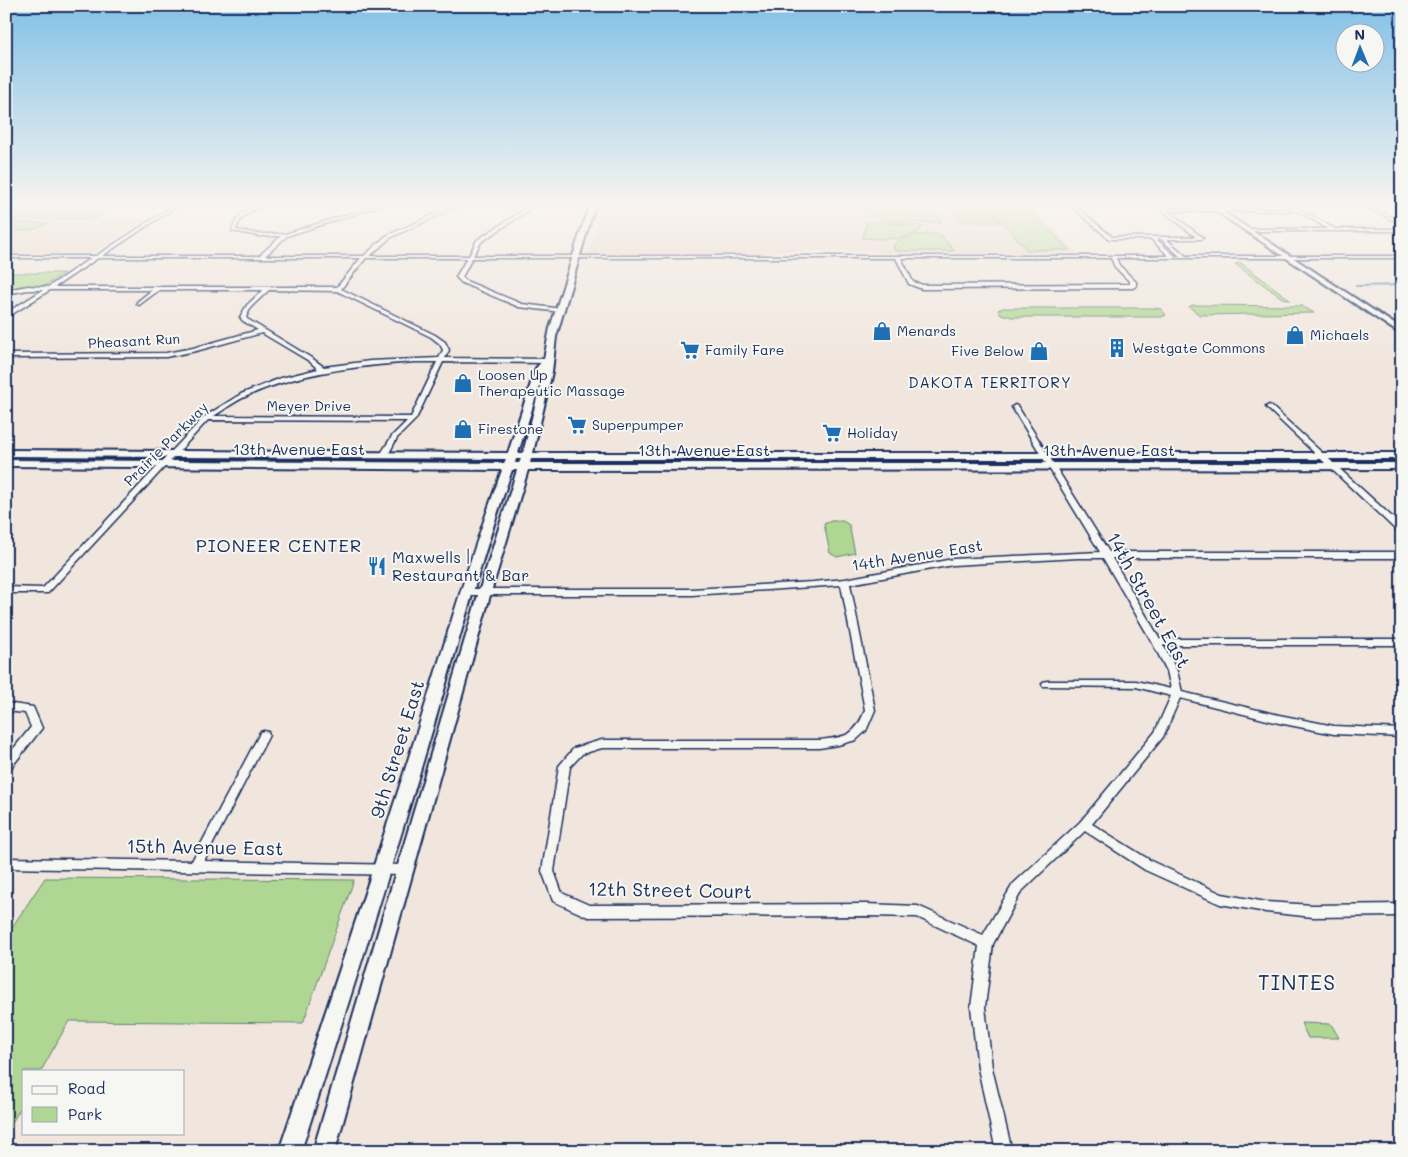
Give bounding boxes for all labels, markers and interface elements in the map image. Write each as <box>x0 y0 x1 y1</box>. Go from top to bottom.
north arrow <box>1336 22 1386 72</box>
text: N <box>1354 25 1365 44</box>
shop icon: Menards <box>871 320 893 342</box>
place label: Menards <box>897 321 956 340</box>
shop icon: Michaels <box>1284 324 1306 346</box>
place label: Michaels <box>1310 325 1369 344</box>
street label: Pheasant Run <box>87 329 180 352</box>
building icon: Westgate Commons <box>1106 337 1128 359</box>
place label: Westgate Commons <box>1132 338 1266 357</box>
supermarket icon: Family Fare <box>679 339 701 361</box>
place label: Family Fare <box>705 340 785 359</box>
shop icon: Five Below <box>1028 340 1050 362</box>
place label: Five Below <box>951 341 1024 360</box>
place label: Loosen Up Therapeutic Massage <box>478 365 625 400</box>
shop icon: Loosen Up Therapeutic Massage <box>452 372 474 394</box>
district label: DAKOTA TERRITORY <box>908 372 1072 392</box>
street label: Meyer Drive <box>267 396 351 415</box>
street label: Prairie Parkway <box>119 397 212 490</box>
supermarket icon: Superpumper <box>566 414 588 436</box>
place label: Superpumper <box>592 415 684 434</box>
shop icon: Firestone <box>452 418 474 440</box>
place label: Firestone <box>478 419 544 438</box>
supermarket icon: Holiday <box>821 422 843 444</box>
place label: Holiday <box>847 423 898 442</box>
street label: 13th Avenue East <box>233 438 365 459</box>
street label: 13th Avenue East <box>638 439 770 460</box>
street label: 13th Avenue East <box>1043 439 1175 460</box>
street label: 14th Street East <box>1102 527 1197 672</box>
district label: PIONEER CENTER <box>196 533 362 557</box>
street label: 14th Avenue East <box>850 534 984 575</box>
place label: Maxwells | Restaurant & Bar <box>392 546 529 585</box>
restaurant icon: Maxwells | Restaurant & Bar <box>366 555 388 577</box>
street label: 9th Street East <box>364 677 429 821</box>
street label: 15th Avenue East <box>126 833 284 860</box>
street label: 12th Street Court <box>588 876 752 903</box>
district label: TINTES <box>1258 968 1336 995</box>
legend <box>22 1070 185 1134</box>
text: Road <box>68 1078 105 1098</box>
text: Park <box>68 1104 102 1124</box>

